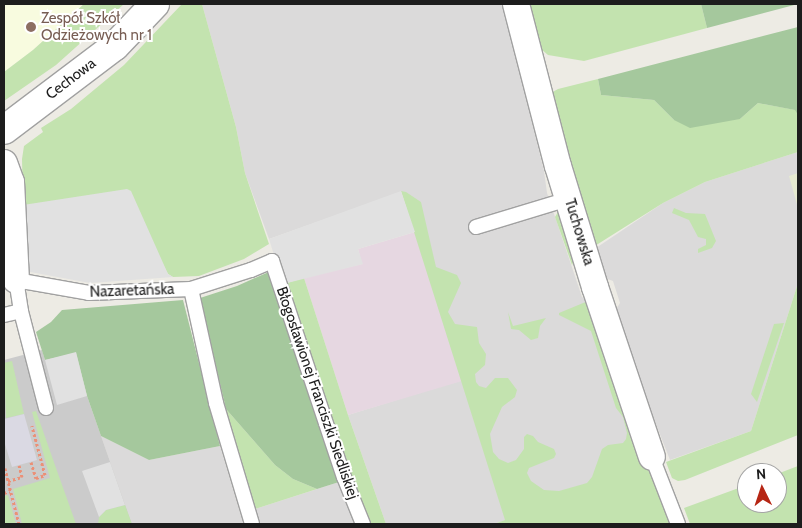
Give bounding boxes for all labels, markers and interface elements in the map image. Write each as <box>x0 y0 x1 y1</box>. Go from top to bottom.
place label: Zespół Szkół Odzieżowych nr 1 <box>41 9 152 44</box>
marker: Zespół Szkół Odzieżowych nr 1 <box>25 21 37 33</box>
street label: Cechowa <box>42 54 100 104</box>
street label: Tuchowska <box>560 197 598 267</box>
street label: Nazaretańska <box>89 281 175 301</box>
street label: Błogosławionej Franciszki Siedliskiej <box>272 284 362 502</box>
north arrow <box>737 463 787 513</box>
text: N <box>755 465 767 483</box>

